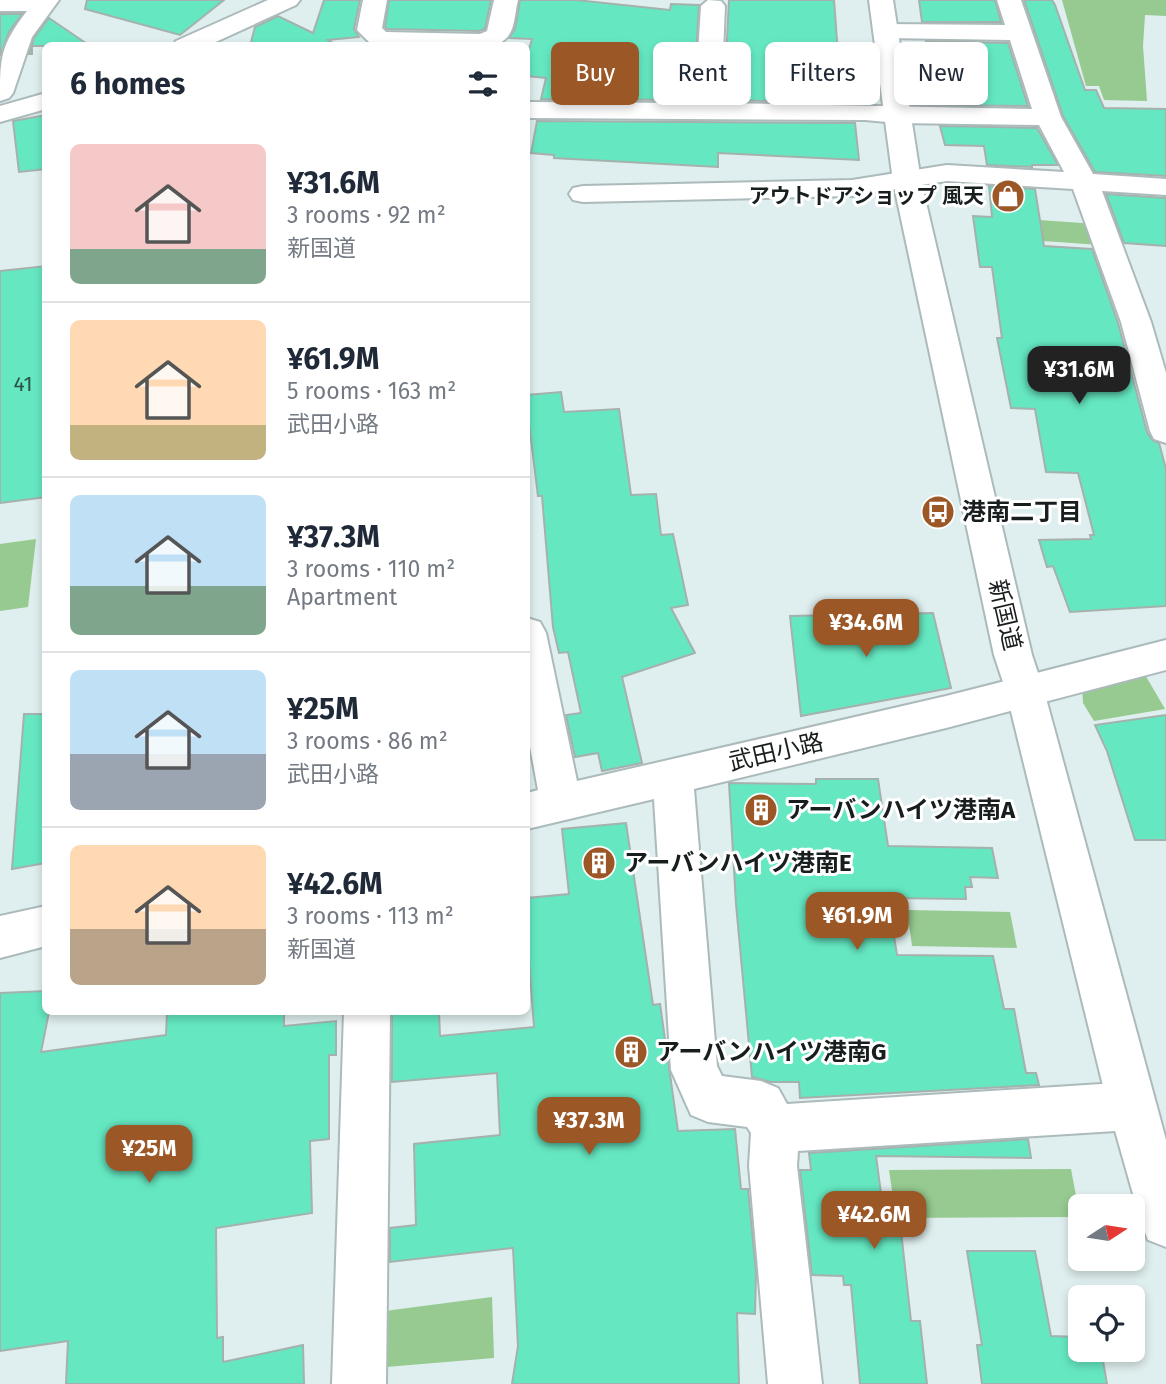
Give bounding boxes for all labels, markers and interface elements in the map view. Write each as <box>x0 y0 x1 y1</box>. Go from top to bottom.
chip: Buy <box>551 42 639 105</box>
chip: Rent <box>653 42 751 105</box>
chip: Filters <box>765 42 880 105</box>
chip: New <box>894 42 988 105</box>
icon: filters <box>464 65 502 103</box>
text: 6 homes <box>70 66 185 102</box>
text: ¥31.6M <box>287 165 380 201</box>
icon: home <box>126 172 210 256</box>
shop icon: アウトドアショップ 風天 <box>989 177 1027 215</box>
place label: アウトドアショップ 風天 <box>749 183 984 209</box>
text: 3 rooms · 92 m² <box>287 201 446 229</box>
text: 新国道 <box>287 234 356 262</box>
text: ¥61.9M <box>287 341 379 377</box>
pin: ¥31.6M <box>1022 346 1136 406</box>
icon: home <box>126 348 210 432</box>
text: ¥31.6M <box>1043 355 1115 383</box>
house number: 41 <box>13 371 33 397</box>
text: 5 rooms · 163 m² <box>287 377 456 405</box>
text: 武田小路 <box>287 410 379 438</box>
bus stop icon: 港南二丁目 <box>919 493 957 531</box>
place label: 港南二丁目 <box>962 498 1082 526</box>
text: ¥37.3M <box>287 519 380 555</box>
icon: home <box>126 523 210 607</box>
text: 3 rooms · 110 m² <box>287 555 455 583</box>
street label: 新国道 <box>983 577 1027 653</box>
text: Apartment <box>287 583 397 611</box>
pin: ¥34.6M <box>809 600 923 659</box>
text: ¥34.6M <box>829 608 903 636</box>
text: ¥25M <box>287 691 359 727</box>
icon: home <box>126 698 210 782</box>
text: 3 rooms · 86 m² <box>287 727 448 755</box>
street label: 武田小路 <box>726 728 826 776</box>
text: 武田小路 <box>287 760 379 788</box>
building icon: アーバンハイツ港南A <box>742 791 780 829</box>
place label: アーバンハイツ港南A <box>786 796 1016 824</box>
building icon: アーバンハイツ港南E <box>580 844 618 882</box>
place label: アーバンハイツ港南E <box>624 849 852 877</box>
text: ¥42.6M <box>287 866 383 902</box>
icon: home <box>126 873 210 957</box>
pin: ¥61.9M <box>800 892 914 952</box>
text: ¥61.9M <box>822 901 892 929</box>
text: 3 rooms · 113 m² <box>287 902 454 930</box>
text: 新国道 <box>287 935 356 963</box>
building icon: アーバンハイツ港南G <box>612 1033 650 1071</box>
place label: アーバンハイツ港南G <box>656 1038 887 1066</box>
pin: ¥37.3M <box>532 1098 646 1157</box>
text: ¥37.3M <box>553 1106 625 1134</box>
pin: ¥25M <box>108 1126 190 1185</box>
text: ¥25M <box>121 1134 177 1162</box>
pin: ¥42.6M <box>817 1192 931 1251</box>
north arrow <box>1068 1194 1144 1270</box>
map controls <box>1068 1194 1145 1362</box>
text: ¥42.6M <box>837 1200 911 1228</box>
button: locate <box>1068 1285 1145 1362</box>

